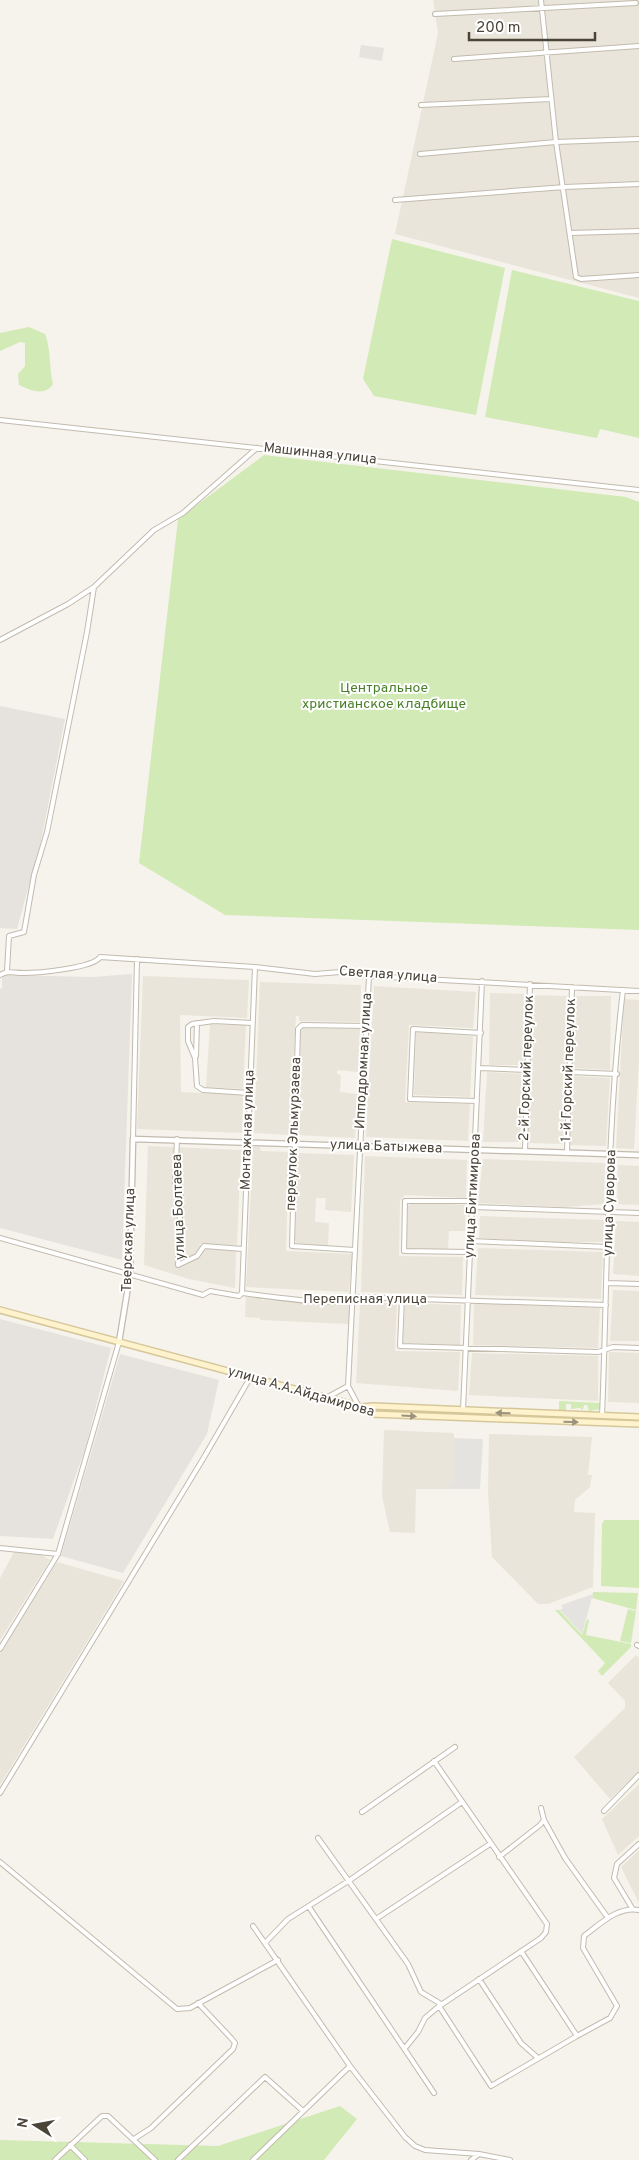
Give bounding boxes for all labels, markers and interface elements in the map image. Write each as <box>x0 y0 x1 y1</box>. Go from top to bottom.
scale bar <box>469 10 595 42</box>
text: 200 m <box>476 19 521 38</box>
street label: Машинная улица <box>263 440 377 468</box>
park label: Центральное христианское кладбище <box>302 680 466 713</box>
street label: Светлая улица <box>338 963 438 987</box>
street label: Ипподромная улица <box>352 993 376 1129</box>
street label: 2-й Горский переулок <box>516 995 538 1141</box>
street label: 1-й Горский переулок <box>558 998 580 1142</box>
street label: переулок Эльмурзаева <box>283 1057 305 1211</box>
street label: Монтажная улица <box>237 1069 259 1191</box>
street label: улица Битимирова <box>461 1133 485 1259</box>
street label: улица Батыжева <box>330 1137 442 1157</box>
street label: улица Суворова <box>600 1149 620 1257</box>
street label: улица Болтаева <box>169 1154 189 1260</box>
street label: Тверская улица <box>119 1188 139 1292</box>
street label: Переписная улица <box>303 1291 427 1308</box>
street label: улица А.А.Айдамирова <box>226 1363 376 1421</box>
one-way arrow <box>495 1409 511 1417</box>
one-way arrow <box>401 1413 417 1421</box>
one-way arrow <box>563 1418 579 1426</box>
north arrow <box>10 2100 60 2150</box>
text: N <box>14 2116 33 2129</box>

